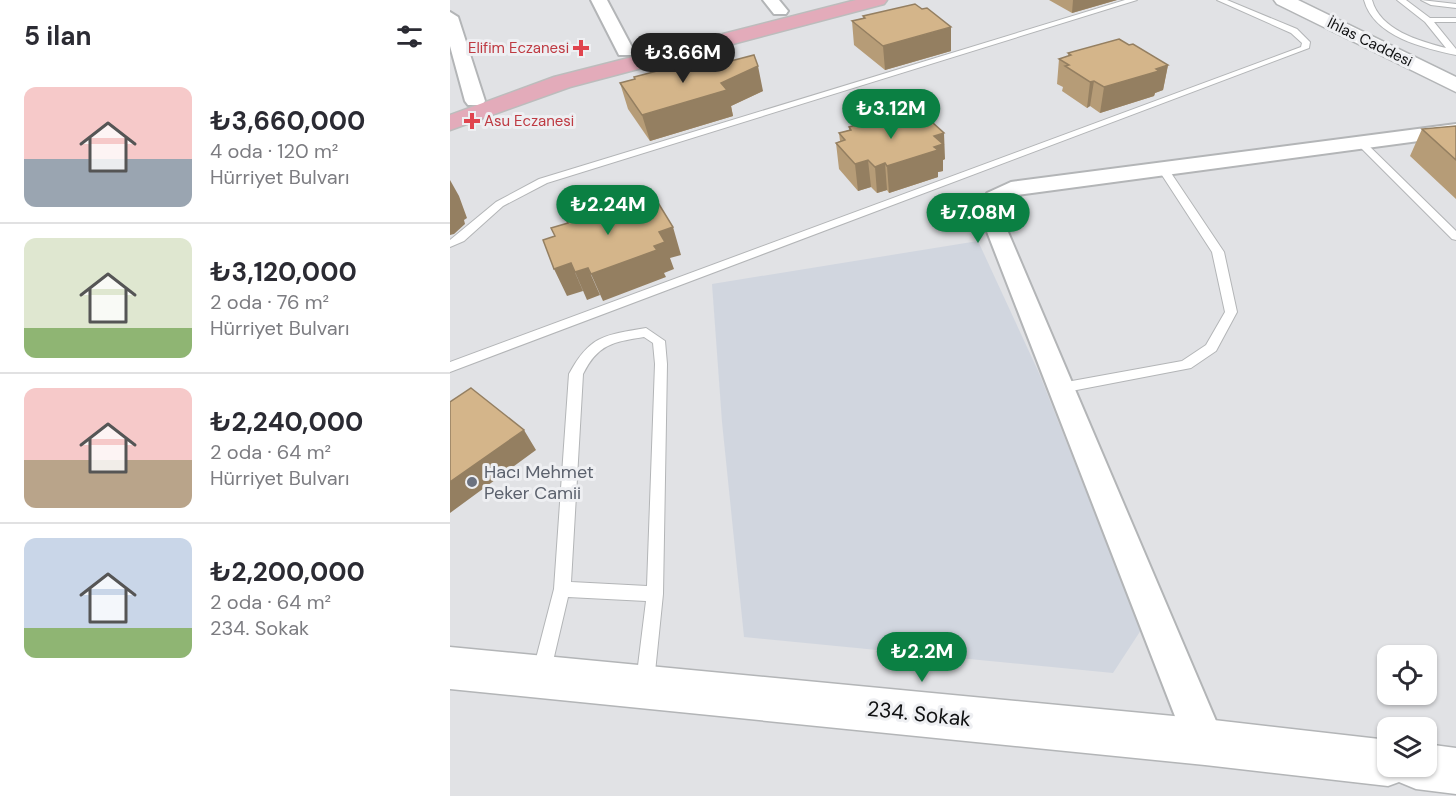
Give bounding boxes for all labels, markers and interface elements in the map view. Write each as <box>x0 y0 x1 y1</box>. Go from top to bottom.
street label: İhlas Caddesi <box>1324 13 1416 71</box>
text: 5 ilan <box>24 19 91 53</box>
icon: filters <box>393 20 426 53</box>
pin: ₺3.66M <box>634 33 732 84</box>
place label: Elifim Eczanesi <box>468 38 569 58</box>
text: ₺3.66M <box>645 39 721 65</box>
marker: Elifim Eczanesi <box>574 41 588 55</box>
pin: ₺3.12M <box>842 89 940 140</box>
text: ₺3.12M <box>856 95 926 121</box>
text: ₺3,660,000 <box>210 104 365 138</box>
icon: home <box>72 111 144 183</box>
place label: Asu Eczanesi <box>484 111 574 131</box>
marker: Asu Eczanesi <box>465 114 479 128</box>
text: 4 oda · 120 m² <box>210 138 338 164</box>
text: Hürriyet Bulvarı <box>210 164 349 190</box>
pin: ₺2.24M <box>559 185 657 236</box>
text: ₺2.24M <box>570 191 646 217</box>
pin: ₺7.08M <box>929 193 1027 244</box>
text: ₺7.08M <box>941 199 1015 225</box>
text: ₺3,120,000 <box>210 255 357 289</box>
icon: home <box>72 262 144 334</box>
text: 2 oda · 76 m² <box>210 289 329 315</box>
text: Hürriyet Bulvarı <box>210 315 349 341</box>
text: ₺2,240,000 <box>210 405 363 439</box>
icon: home <box>72 412 144 484</box>
text: 2 oda · 64 m² <box>210 439 331 465</box>
place label: Hacı Mehmet Peker Camii <box>484 460 594 505</box>
text: Hürriyet Bulvarı <box>210 465 349 491</box>
marker: Hacı Mehmet Peker Camii <box>465 475 479 489</box>
text: ₺2,200,000 <box>210 555 365 589</box>
icon: home <box>72 562 144 634</box>
text: 2 oda · 64 m² <box>210 589 331 615</box>
text: 234. Sokak <box>210 615 309 641</box>
pin: ₺2.2M <box>880 632 964 683</box>
text: ₺2.2M <box>891 638 953 664</box>
map controls <box>1377 645 1437 777</box>
button: locate <box>1377 645 1437 705</box>
street label: 234. Sokak <box>866 695 973 733</box>
button: layers <box>1377 717 1437 777</box>

